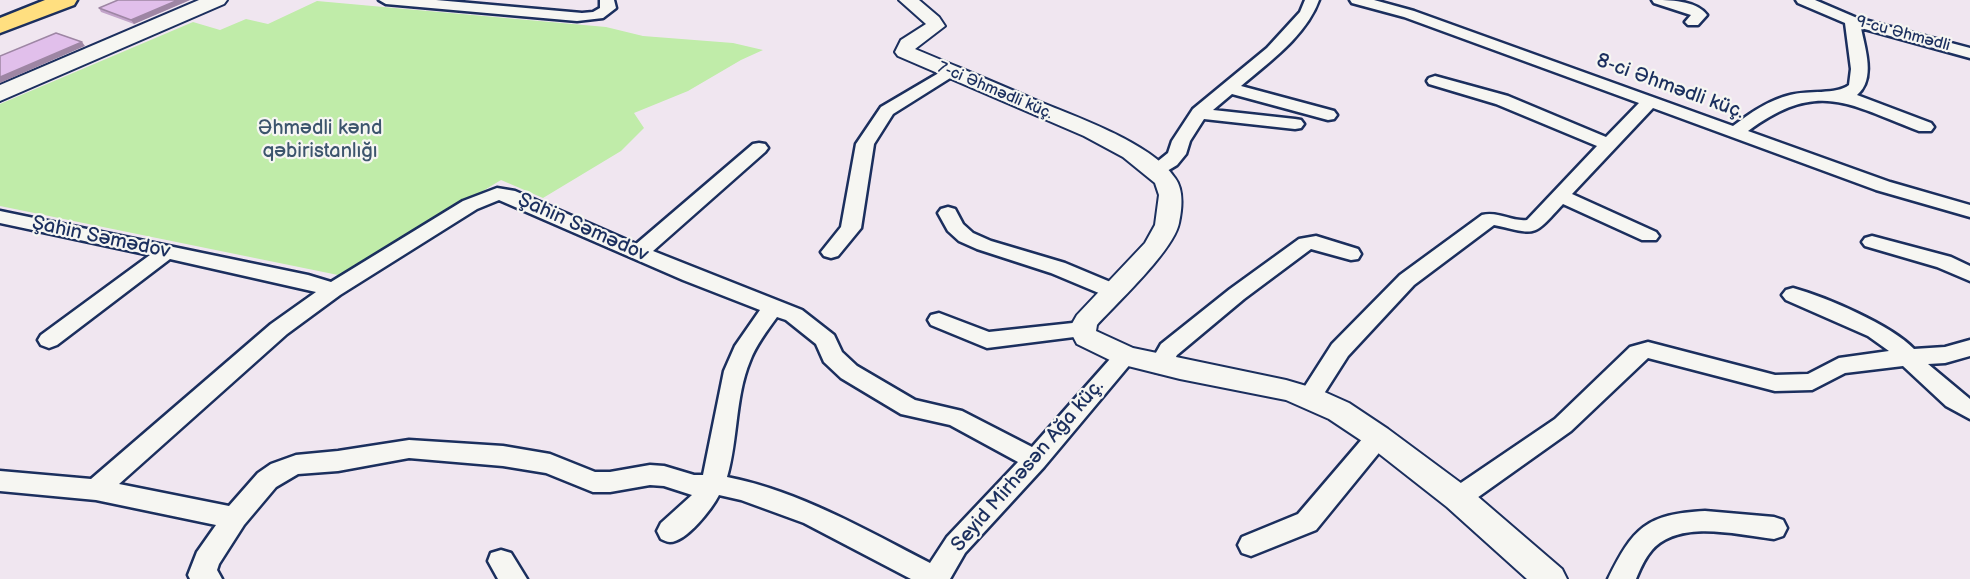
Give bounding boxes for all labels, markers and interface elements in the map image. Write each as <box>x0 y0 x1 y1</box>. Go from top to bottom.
street label: 9-cu Əhmədli <box>1854 12 1952 56</box>
street label: 8-ci Əhmədli küç. <box>1593 49 1747 125</box>
street label: 7-ci Əhmədli küç. <box>935 58 1055 124</box>
park label: Əhmədli kənd qəbiristanlığı <box>258 117 382 164</box>
street label: Şahin Səmədov <box>514 188 652 268</box>
street label: Şahin Səmədov <box>30 212 172 264</box>
street label: Seyid Mirhəsən Ağa küç. <box>947 375 1109 557</box>

